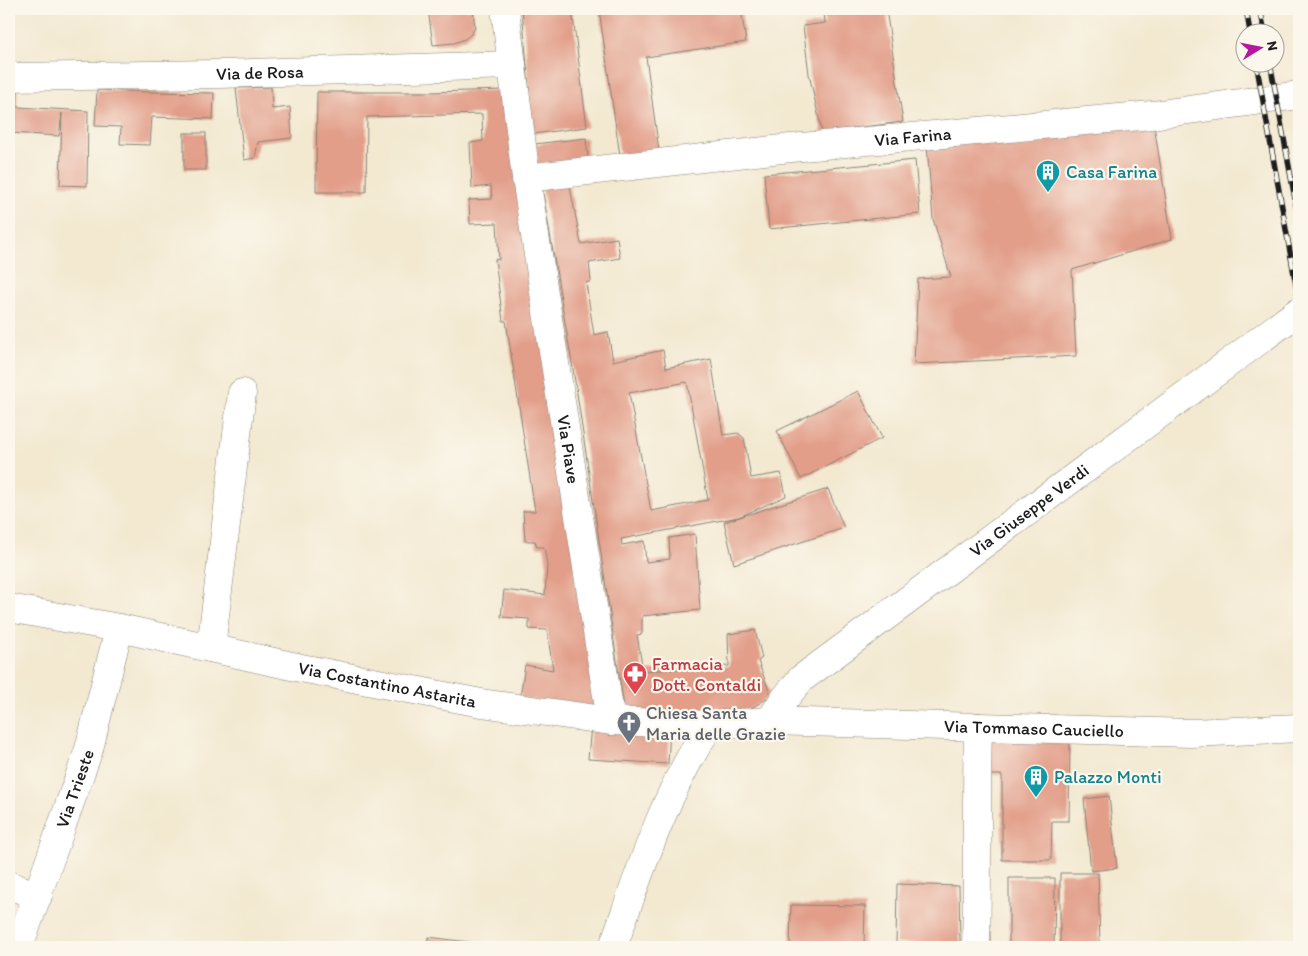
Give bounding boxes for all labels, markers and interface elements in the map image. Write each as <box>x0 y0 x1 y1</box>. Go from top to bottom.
north arrow <box>1236 22 1286 72</box>
text: N <box>1263 40 1282 52</box>
street label: Via de Rosa <box>216 60 304 85</box>
street label: Via Farina <box>873 122 952 151</box>
building icon: Casa Farina <box>1035 159 1061 193</box>
place label: Casa Farina <box>1066 161 1157 183</box>
street label: Via Piave <box>552 414 585 485</box>
street label: Via Giuseppe Verdi <box>965 459 1093 562</box>
place label: Farmacia Dott. Contaldi <box>652 653 761 696</box>
street label: Via Costantino Astarita <box>296 657 479 713</box>
pharmacy icon: Farmacia Dott. Contaldi <box>622 661 648 695</box>
place label: Chiesa Santa Maria delle Grazie <box>646 702 786 745</box>
church icon: Chiesa Santa Maria delle Grazie <box>616 710 642 744</box>
street label: Via Tommaso Cauciello <box>944 715 1124 742</box>
street label: Via Trieste <box>51 746 99 831</box>
building icon: Palazzo Monti <box>1023 764 1049 798</box>
place label: Palazzo Monti <box>1054 766 1162 788</box>

